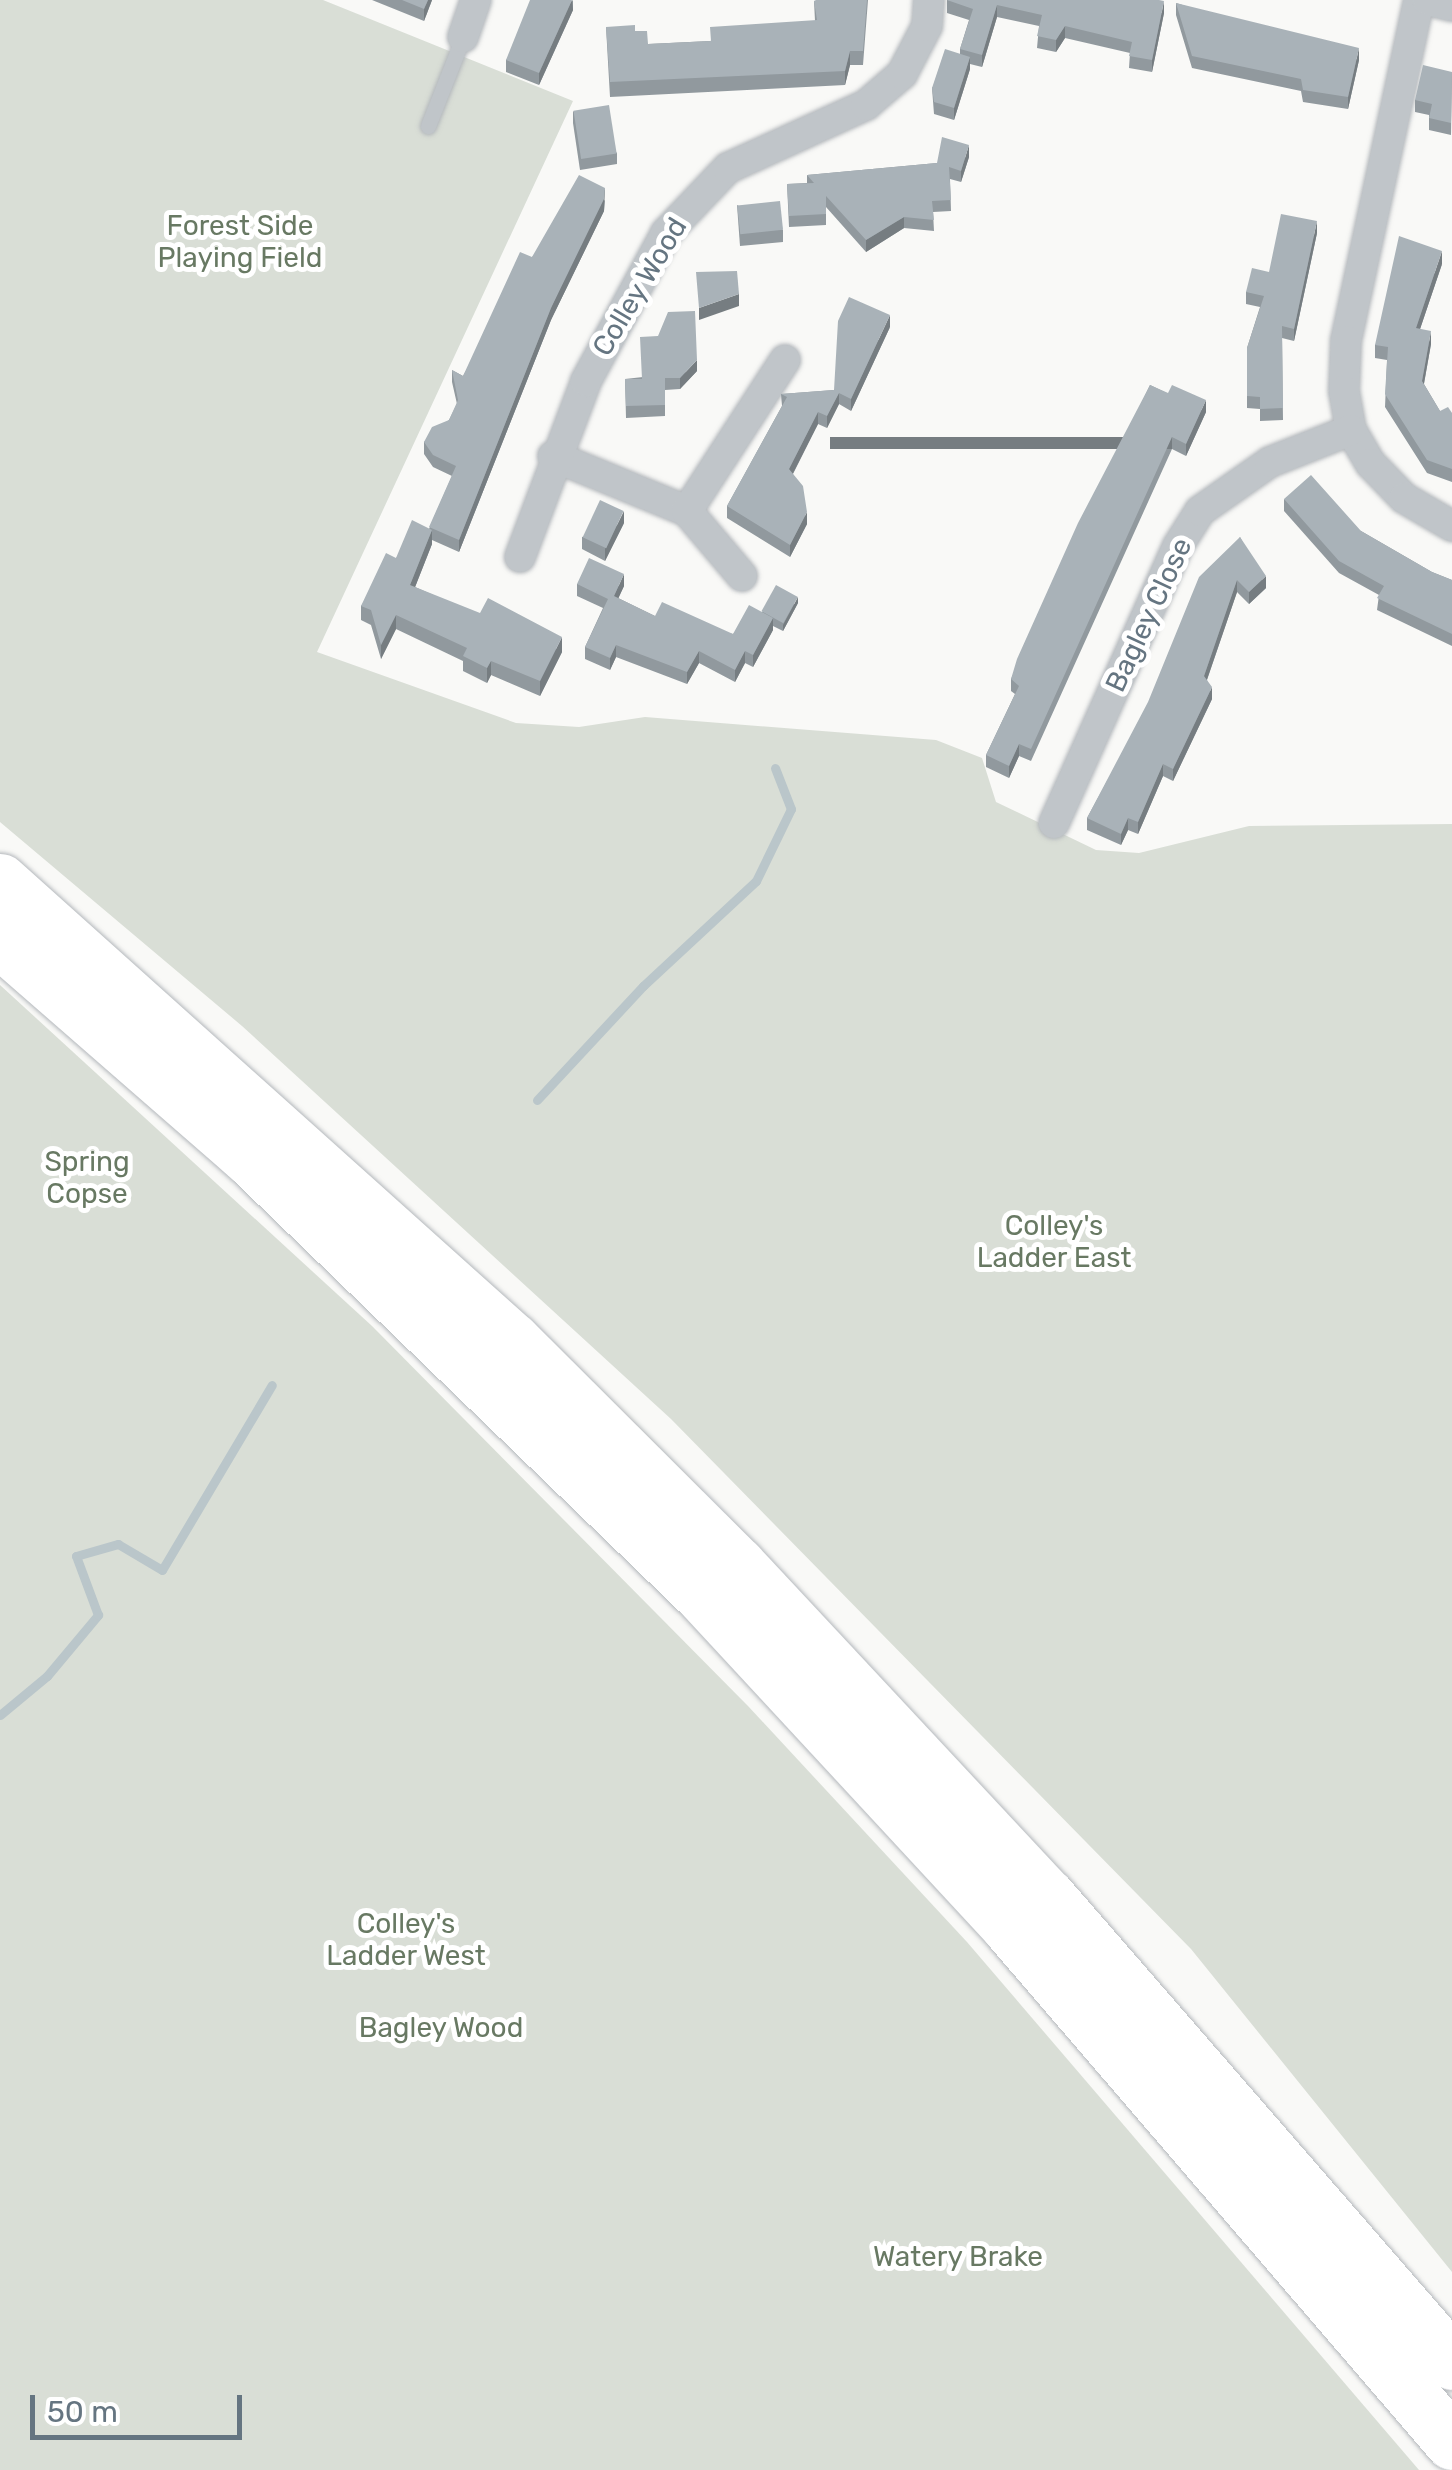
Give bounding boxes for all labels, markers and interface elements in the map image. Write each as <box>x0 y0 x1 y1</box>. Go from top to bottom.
park label: Forest Side Playing Field <box>158 209 322 275</box>
street label: Colley Wood <box>585 211 695 363</box>
street label: Bagley Close <box>1099 532 1199 698</box>
park label: Spring Copse <box>44 1145 130 1211</box>
park label: Colley's Ladder East <box>976 1209 1132 1275</box>
park label: Colley's Ladder West <box>326 1907 486 1973</box>
park label: Bagley Wood <box>358 2011 524 2045</box>
park label: Watery Brake <box>873 2240 1043 2274</box>
scale bar <box>35 2375 248 2437</box>
text: 50 m <box>47 2394 118 2430</box>

